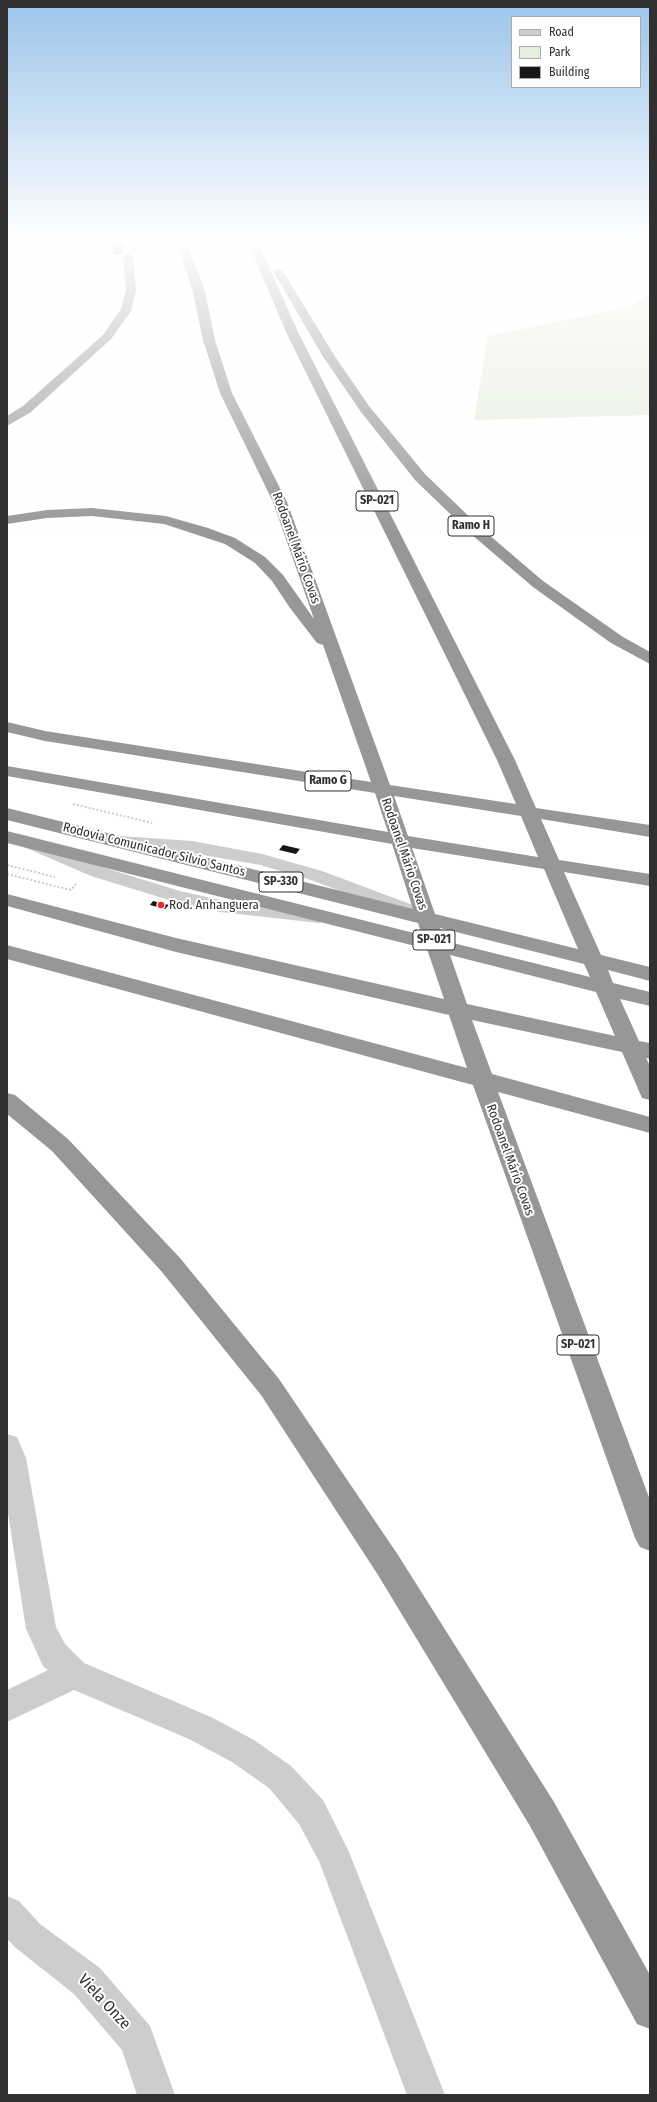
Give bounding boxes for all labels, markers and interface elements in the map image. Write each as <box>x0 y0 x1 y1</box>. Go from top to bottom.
legend <box>511 16 641 88</box>
text: Road <box>549 25 574 39</box>
text: Park <box>549 45 570 59</box>
text: Building <box>549 65 589 79</box>
street label: Rodoanel Mário Covas <box>269 490 323 606</box>
road number: SP-021 <box>356 491 398 511</box>
road number: Ramo H <box>448 516 494 536</box>
road number: Ramo G <box>305 771 351 791</box>
street label: Rodoanel Mário Covas <box>378 796 430 912</box>
street label: Rodovia Comunicador Silvio Santos <box>61 820 247 880</box>
road number: SP-330 <box>259 872 303 892</box>
place label: Rod. Anhanguera <box>169 897 259 913</box>
marker: Rod. Anhanguera <box>156 900 166 910</box>
road number: SP-021 <box>413 930 455 950</box>
street label: Rodoanel Mário Covas <box>483 1102 537 1218</box>
road number: SP-021 <box>557 1335 599 1355</box>
street label: Viela Onze <box>74 1970 134 2034</box>

